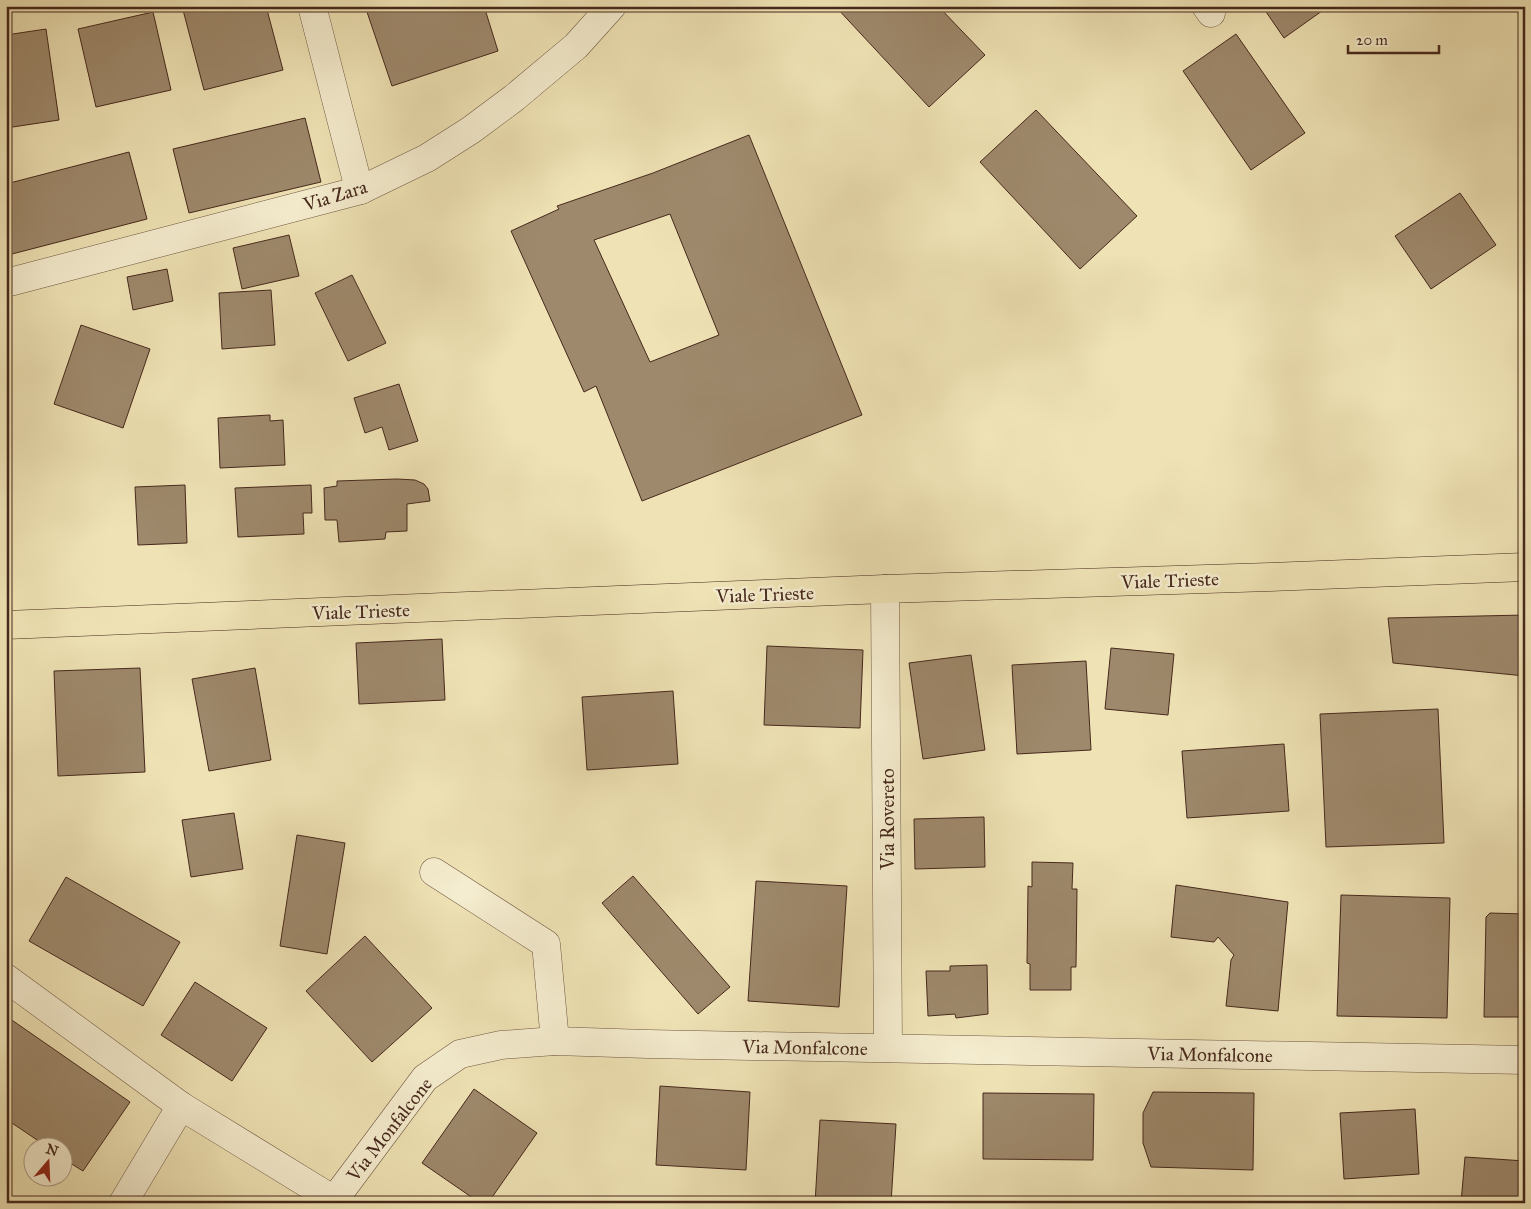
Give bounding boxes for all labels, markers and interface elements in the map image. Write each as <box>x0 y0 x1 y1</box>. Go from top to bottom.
scale bar <box>1348 22 1440 54</box>
text: 20 m <box>1356 31 1388 49</box>
street label: Via Zara <box>299 175 371 216</box>
street label: Viale Trieste <box>1120 567 1219 594</box>
street label: Viale Trieste <box>715 581 814 608</box>
street label: Viale Trieste <box>311 598 410 625</box>
street label: Via Rovereto <box>876 768 899 871</box>
street label: Via Monfalcone <box>741 1035 868 1060</box>
street label: Via Monfalcone <box>1146 1042 1273 1067</box>
street label: Via Monfalcone <box>341 1073 437 1187</box>
north arrow <box>22 1136 72 1186</box>
text: N <box>44 1140 61 1160</box>

